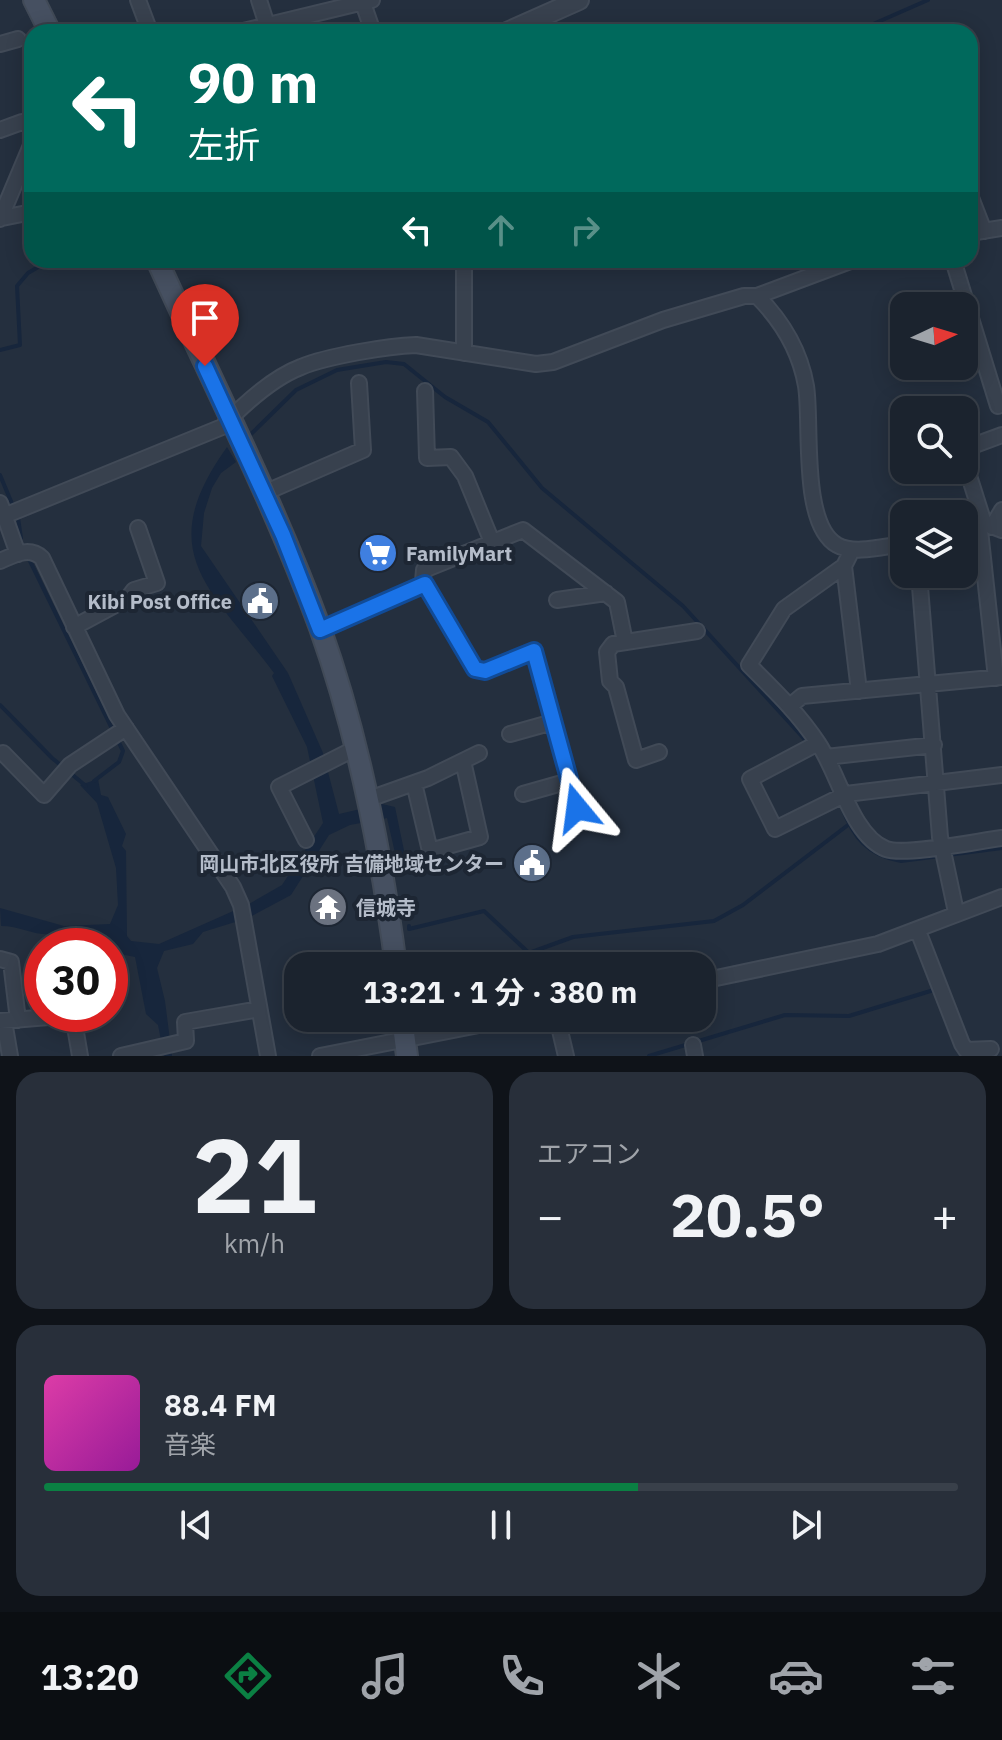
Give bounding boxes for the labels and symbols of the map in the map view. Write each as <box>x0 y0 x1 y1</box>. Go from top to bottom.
pin <box>171 284 239 366</box>
north arrow <box>890 292 978 380</box>
supermarket icon: FamilyMart <box>357 532 399 574</box>
place label: FamilyMart <box>406 540 512 567</box>
public building icon: Kibi Post Office <box>239 580 281 622</box>
place label: Kibi Post Office <box>87 588 232 615</box>
position arrow <box>535 766 619 850</box>
public building icon: 岡山市北区役所 吉備地域センター <box>511 842 553 884</box>
place label: 岡山市北区役所 吉備地域センター <box>199 850 504 877</box>
temple icon: 信城寺 <box>307 886 349 928</box>
place label: 信城寺 <box>356 894 416 921</box>
speed limit sign: 30 <box>24 928 128 1032</box>

